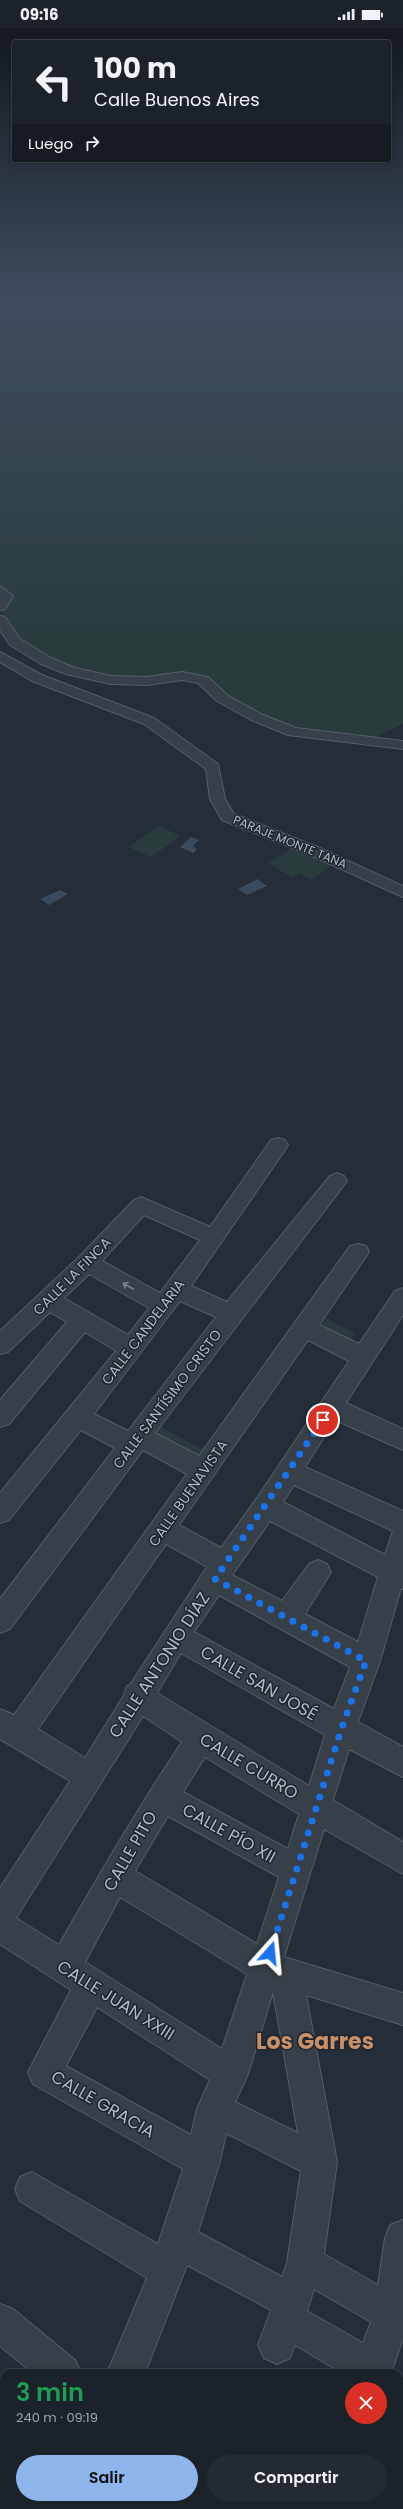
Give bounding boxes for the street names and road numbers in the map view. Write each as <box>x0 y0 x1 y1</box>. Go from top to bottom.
street label: PARAJE MONTE TANA <box>231 811 350 872</box>
street label: CALLE LA FINCA <box>28 1232 116 1320</box>
street label: CALLE CANDELARIA <box>97 1275 189 1389</box>
street label: CALLE SANTÍSIMO CRISTO <box>108 1325 226 1473</box>
street label: CALLE BUENAVISTA <box>144 1436 232 1550</box>
street label: CALLE ANTONIO DÍAZ <box>103 1587 215 1743</box>
street label: CALLE SAN JOSÉ <box>196 1640 322 1726</box>
street label: CALLE CURRO <box>195 1727 303 1805</box>
street label: CALLE PÍO XII <box>178 1797 280 1869</box>
street label: CALLE PITO <box>97 1806 163 1896</box>
street label: CALLE JUAN XXIII <box>53 1954 179 2046</box>
street label: CALLE GRACIA <box>47 2065 159 2143</box>

